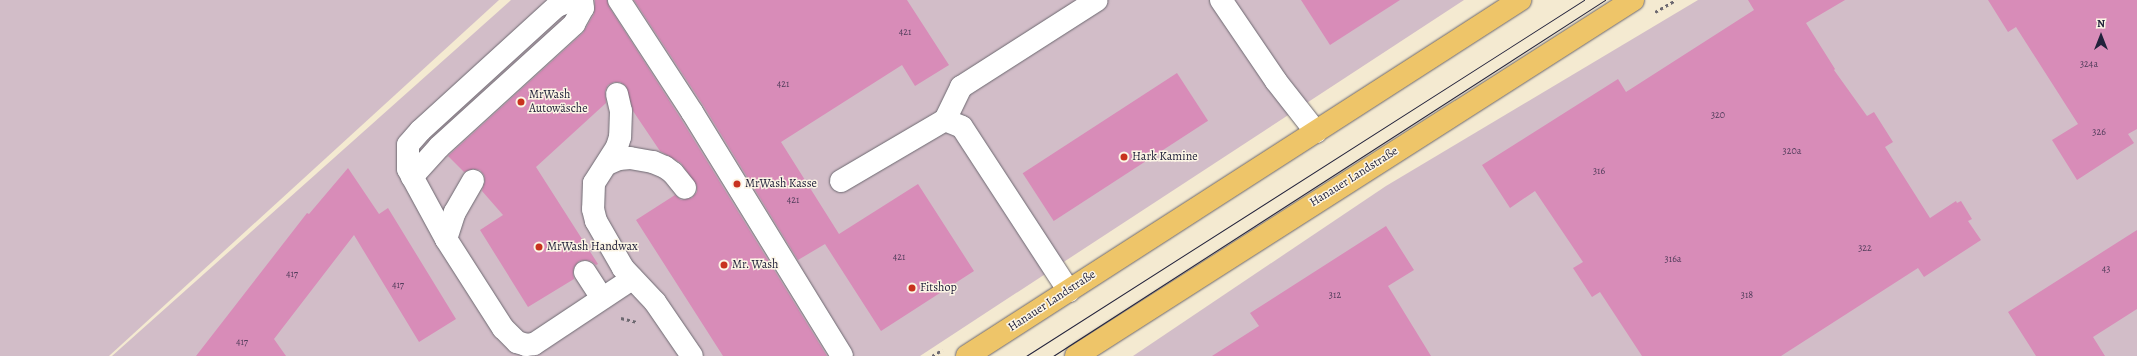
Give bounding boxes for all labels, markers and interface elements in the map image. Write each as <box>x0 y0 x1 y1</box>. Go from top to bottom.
north arrow <box>2081 16 2121 56</box>
text: N <box>2097 16 2105 31</box>
house number: 421 <box>899 26 911 38</box>
house number: 324a <box>2080 58 2098 70</box>
house number: 421 <box>777 78 789 90</box>
place label: MrWash Autowäsche <box>529 88 588 116</box>
marker: MrWash Autowäsche <box>516 97 526 107</box>
house number: 320 <box>1711 109 1725 121</box>
house number: 326 <box>2092 126 2106 138</box>
street label: Hanauer Landstraße <box>1307 144 1401 210</box>
house number: 320a <box>1783 145 1801 157</box>
place label: Hark Kamine <box>1132 150 1198 164</box>
marker: Hark Kamine <box>1119 152 1129 162</box>
house number: 316 <box>1593 165 1605 177</box>
place label: MrWash Kasse <box>745 177 817 191</box>
marker: MrWash Kasse <box>732 179 742 189</box>
house number: 421 <box>787 194 799 206</box>
place label: MrWash Handwax <box>547 240 638 254</box>
marker: MrWash Handwax <box>534 242 544 252</box>
house number: 322 <box>1858 242 1872 254</box>
house number: 421 <box>893 251 905 263</box>
house number: 316a <box>1665 253 1681 265</box>
place label: Mr. Wash <box>732 258 779 272</box>
marker: Mr. Wash <box>719 260 729 270</box>
house number: 43 <box>2102 263 2110 275</box>
street label: Hanauer Landstraße <box>1006 267 1098 335</box>
house number: 417 <box>286 268 298 280</box>
house number: 417 <box>392 279 404 291</box>
place label: Fitshop <box>920 281 957 295</box>
marker: Fitshop <box>907 283 917 293</box>
house number: 312 <box>1329 289 1341 301</box>
house number: 318 <box>1741 289 1753 301</box>
house number: 417 <box>236 336 248 348</box>

